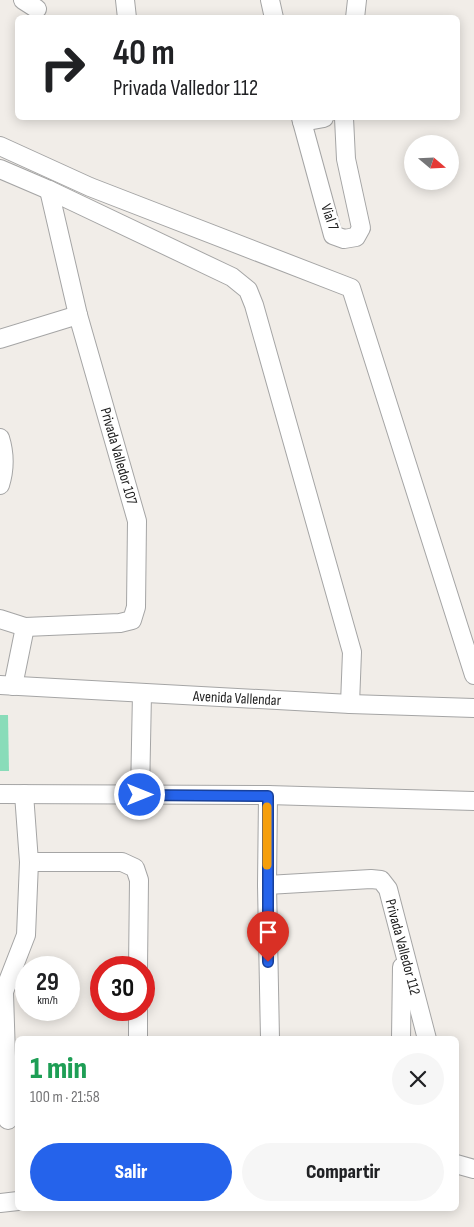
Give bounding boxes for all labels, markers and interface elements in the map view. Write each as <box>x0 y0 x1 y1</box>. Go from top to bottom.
text: 40 m <box>113 32 175 75</box>
icon: right <box>30 35 95 100</box>
text: Privada Valledor 112 <box>113 75 258 102</box>
north arrow <box>404 135 459 190</box>
map controls <box>404 135 459 190</box>
street label: Vial 7 <box>316 202 343 233</box>
street label: Privada Valledor 107 <box>96 405 141 507</box>
street label: Avenida Vallendar <box>192 687 282 710</box>
position arrow <box>113 768 165 820</box>
street label: Privada Valledor 112 <box>381 897 424 997</box>
pin <box>247 911 289 962</box>
icon: arrive <box>254 918 282 946</box>
speed limit sign: 30 <box>90 956 155 1021</box>
text: 29 <box>36 967 59 998</box>
text: km/h <box>37 993 58 1008</box>
text: 1 min <box>30 1051 87 1087</box>
button: close <box>392 1053 444 1105</box>
text: 100 m · 21:58 <box>30 1088 100 1107</box>
button: Salir <box>30 1143 232 1201</box>
button: Compartir <box>242 1143 444 1201</box>

